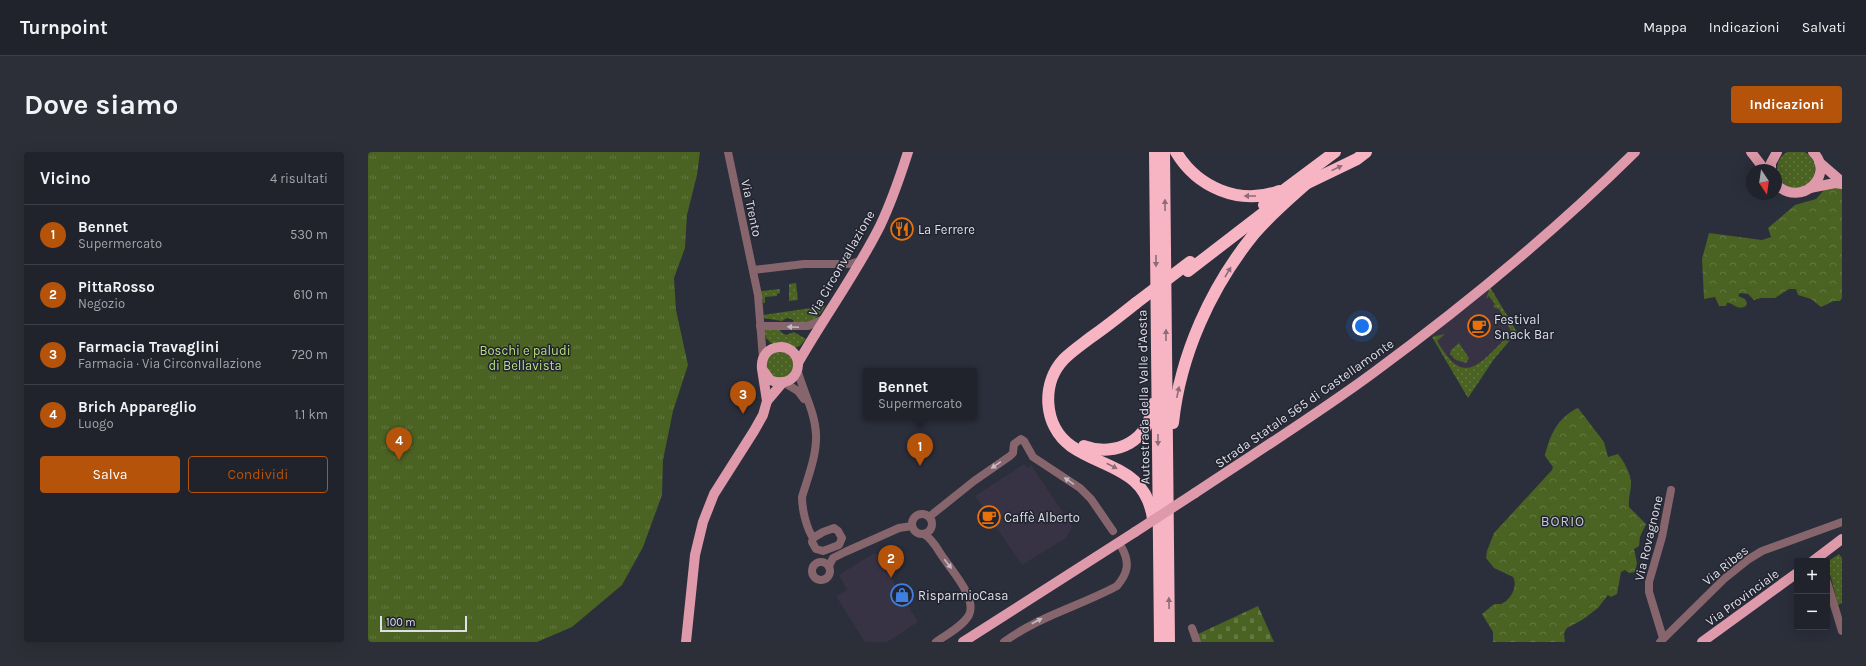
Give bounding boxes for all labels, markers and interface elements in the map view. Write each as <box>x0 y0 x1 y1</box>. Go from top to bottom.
text: Turnpoint <box>20 17 108 39</box>
text: Mappa <box>1643 19 1687 36</box>
text: Indicazioni <box>1709 19 1780 36</box>
text: Salvati <box>1802 19 1846 36</box>
button: Indicazioni <box>1731 86 1842 123</box>
text: Dove siamo <box>24 88 178 121</box>
north arrow <box>1746 164 1782 200</box>
one-way arrow <box>1331 165 1343 171</box>
text: Vicino <box>40 168 91 188</box>
text: 4 risultati <box>270 171 328 186</box>
street label: Via Trento <box>738 178 765 238</box>
one-way arrow <box>1243 193 1256 199</box>
one-way arrow <box>1162 198 1168 211</box>
street label: Via Circonvallazione <box>805 208 878 319</box>
restaurant icon: La Ferrere <box>889 216 915 242</box>
text: Bennet <box>78 218 128 236</box>
place label: La Ferrere <box>918 222 975 237</box>
text: 1 <box>51 227 55 242</box>
text: 530 m <box>290 227 328 242</box>
text: Supermercato <box>78 236 162 251</box>
one-way arrow <box>1153 255 1159 268</box>
one-way arrow <box>1224 266 1231 278</box>
text: PittaRosso <box>78 278 155 296</box>
text: 2 <box>49 287 57 302</box>
text: 610 m <box>293 287 328 302</box>
text: Negozio <box>78 296 125 311</box>
street label: Autostrada della Valle d'Aosta <box>1134 309 1153 484</box>
place label: Festival Snack Bar <box>1494 312 1554 342</box>
cafe icon: Festival Snack Bar <box>1466 313 1492 339</box>
your location <box>1352 316 1372 336</box>
one-way arrow <box>786 324 799 330</box>
one-way arrow <box>1163 328 1169 341</box>
street label: Strada Statale 565 di Castellamonte <box>1212 336 1397 471</box>
text: Farmacia Travaglini <box>78 338 219 356</box>
park label: Boschi e paludi di Bellavista <box>479 343 571 373</box>
text: 3 <box>49 347 57 362</box>
text: 720 m <box>291 347 328 362</box>
text: Farmacia · Via Circonvallazione <box>78 356 261 371</box>
popup <box>863 368 977 420</box>
text: Bennet <box>878 378 928 396</box>
pin: 3 <box>730 381 756 414</box>
one-way arrow <box>1176 386 1182 398</box>
text: Supermercato <box>878 396 962 411</box>
text: Brich Appareglio <box>78 398 197 416</box>
text: 4 <box>49 407 57 422</box>
text: 1.1 km <box>295 407 328 422</box>
text: Luogo <box>78 416 114 431</box>
pin: 4 <box>386 427 412 460</box>
pin: 1 <box>907 433 933 466</box>
one-way arrow <box>1155 434 1161 447</box>
button: Salva <box>40 456 180 493</box>
button: Condividi <box>188 456 328 493</box>
one-way arrow <box>991 461 1001 469</box>
one-way arrow <box>1107 463 1118 469</box>
one-way arrow <box>1064 477 1075 485</box>
street label: Via Rovagnone <box>1631 494 1666 582</box>
cafe icon: Caffè Alberto <box>976 504 1002 530</box>
place label: Caffè Alberto <box>1004 510 1080 525</box>
district label: BORIO <box>1541 513 1585 530</box>
street label: Via Ribes <box>1699 542 1751 588</box>
pin: 2 <box>878 545 904 578</box>
map controls <box>1794 558 1830 630</box>
button: + <box>1794 558 1830 594</box>
one-way arrow <box>944 559 952 570</box>
street label: Via Provinciale <box>1703 566 1782 629</box>
shop icon: RisparmioCasa <box>889 582 915 608</box>
place label: RisparmioCasa <box>918 588 1008 603</box>
button: − <box>1794 594 1830 630</box>
one-way arrow <box>1165 597 1172 609</box>
scale bar <box>380 614 467 633</box>
text: 100 m <box>386 616 416 629</box>
one-way arrow <box>1031 618 1043 625</box>

